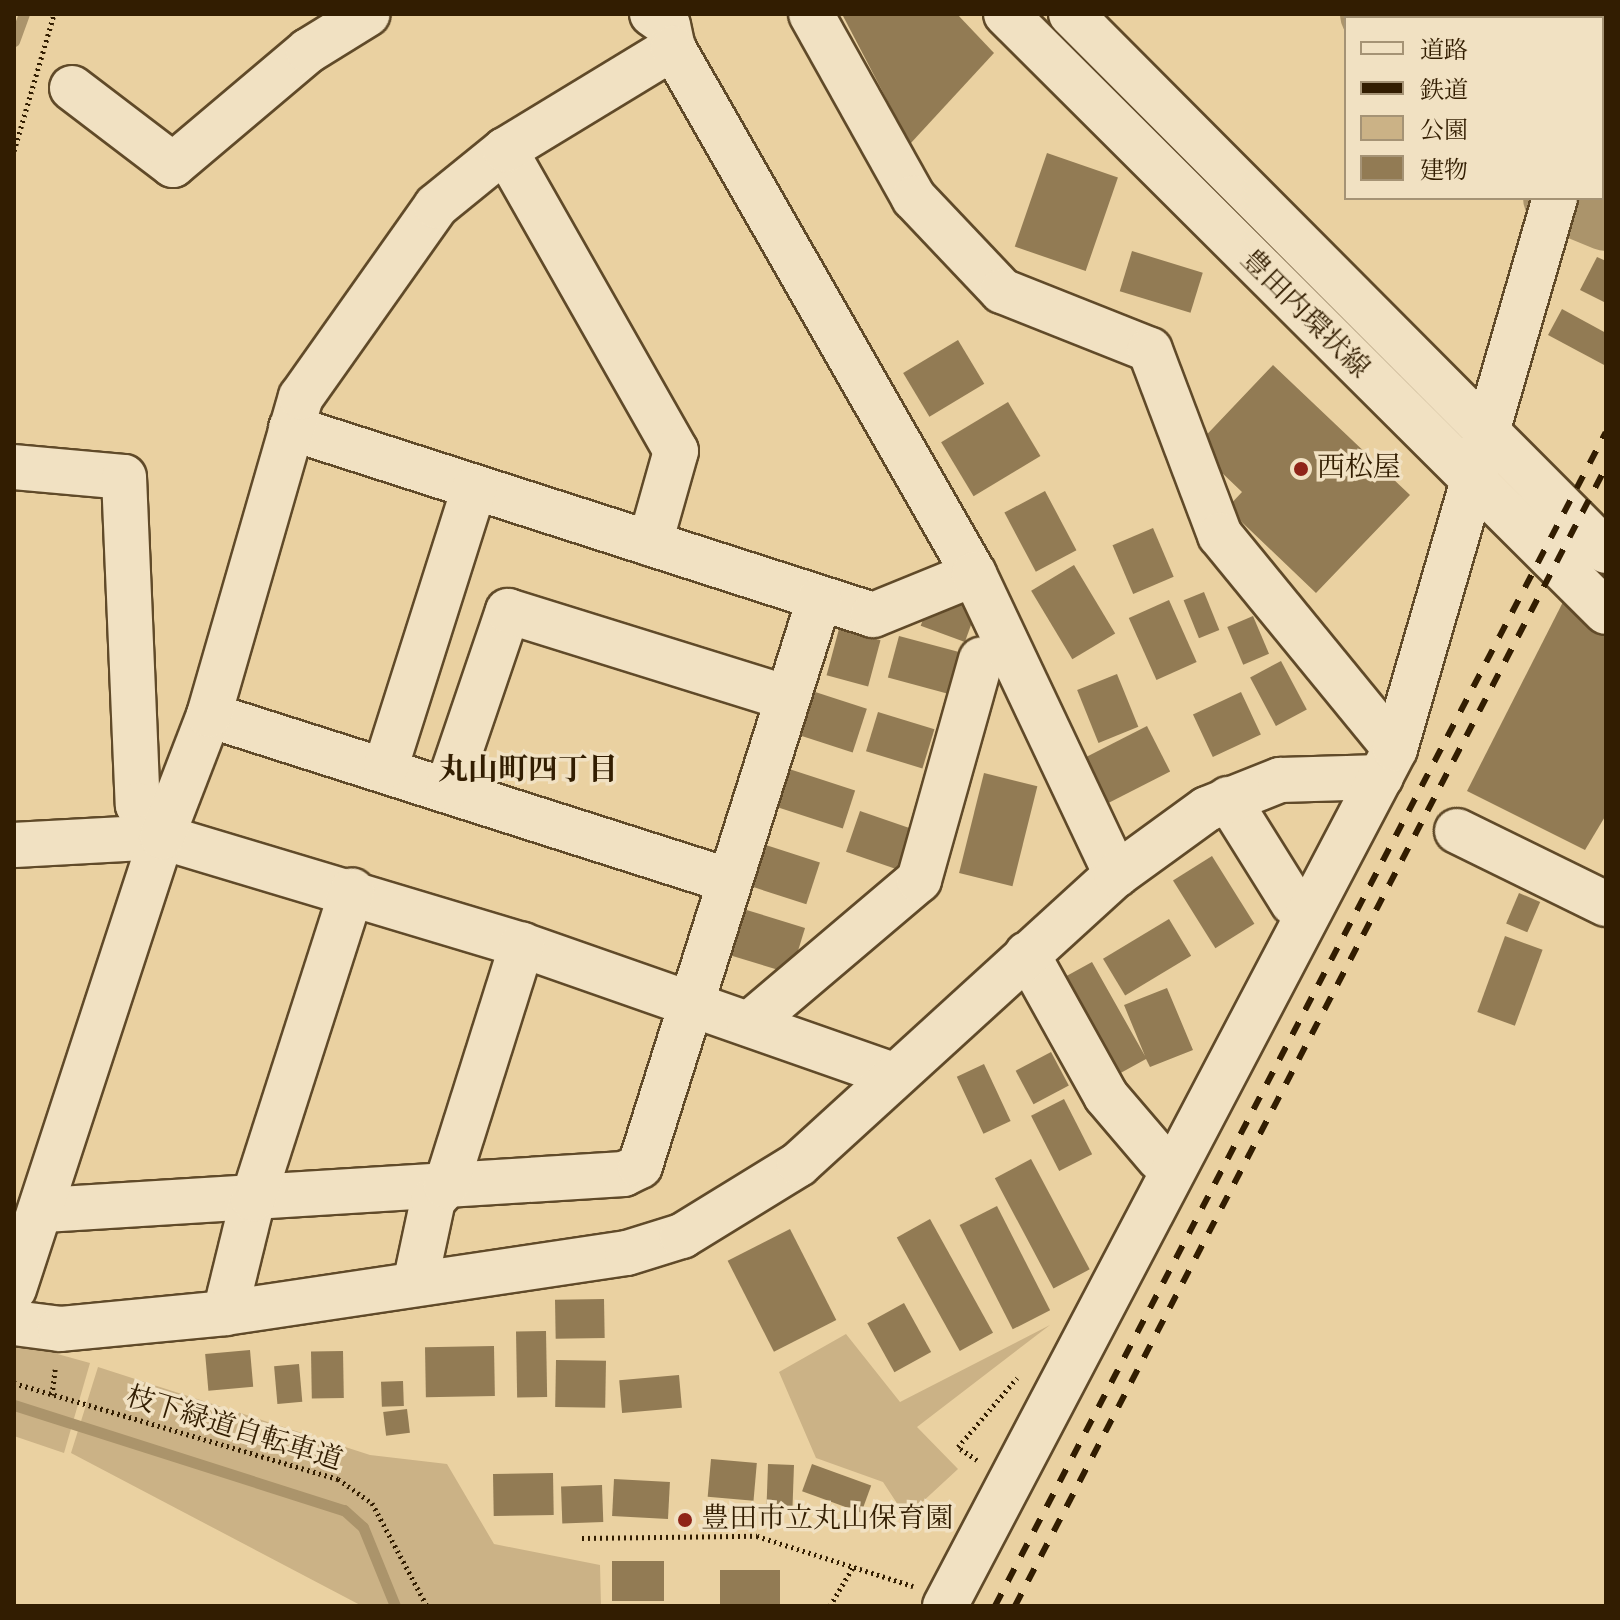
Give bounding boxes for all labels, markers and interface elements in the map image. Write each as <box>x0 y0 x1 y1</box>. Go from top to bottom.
legend <box>1344 16 1604 200</box>
text: 道路 <box>1420 40 1468 64</box>
text: 鉄道 <box>1420 80 1468 104</box>
text: 公園 <box>1420 120 1468 144</box>
text: 建物 <box>1420 160 1468 184</box>
street label: 豊田内環状線 <box>1233 244 1375 386</box>
place label: 西松屋 <box>1317 452 1401 486</box>
marker: 西松屋 <box>1292 460 1310 478</box>
district label: 丸山町四丁目 <box>438 753 618 789</box>
street label: 枝下緑道自転車道 <box>122 1381 346 1479</box>
place label: 豊田市立丸山保育園 <box>701 1503 953 1537</box>
marker: 豊田市立丸山保育園 <box>676 1511 694 1529</box>

